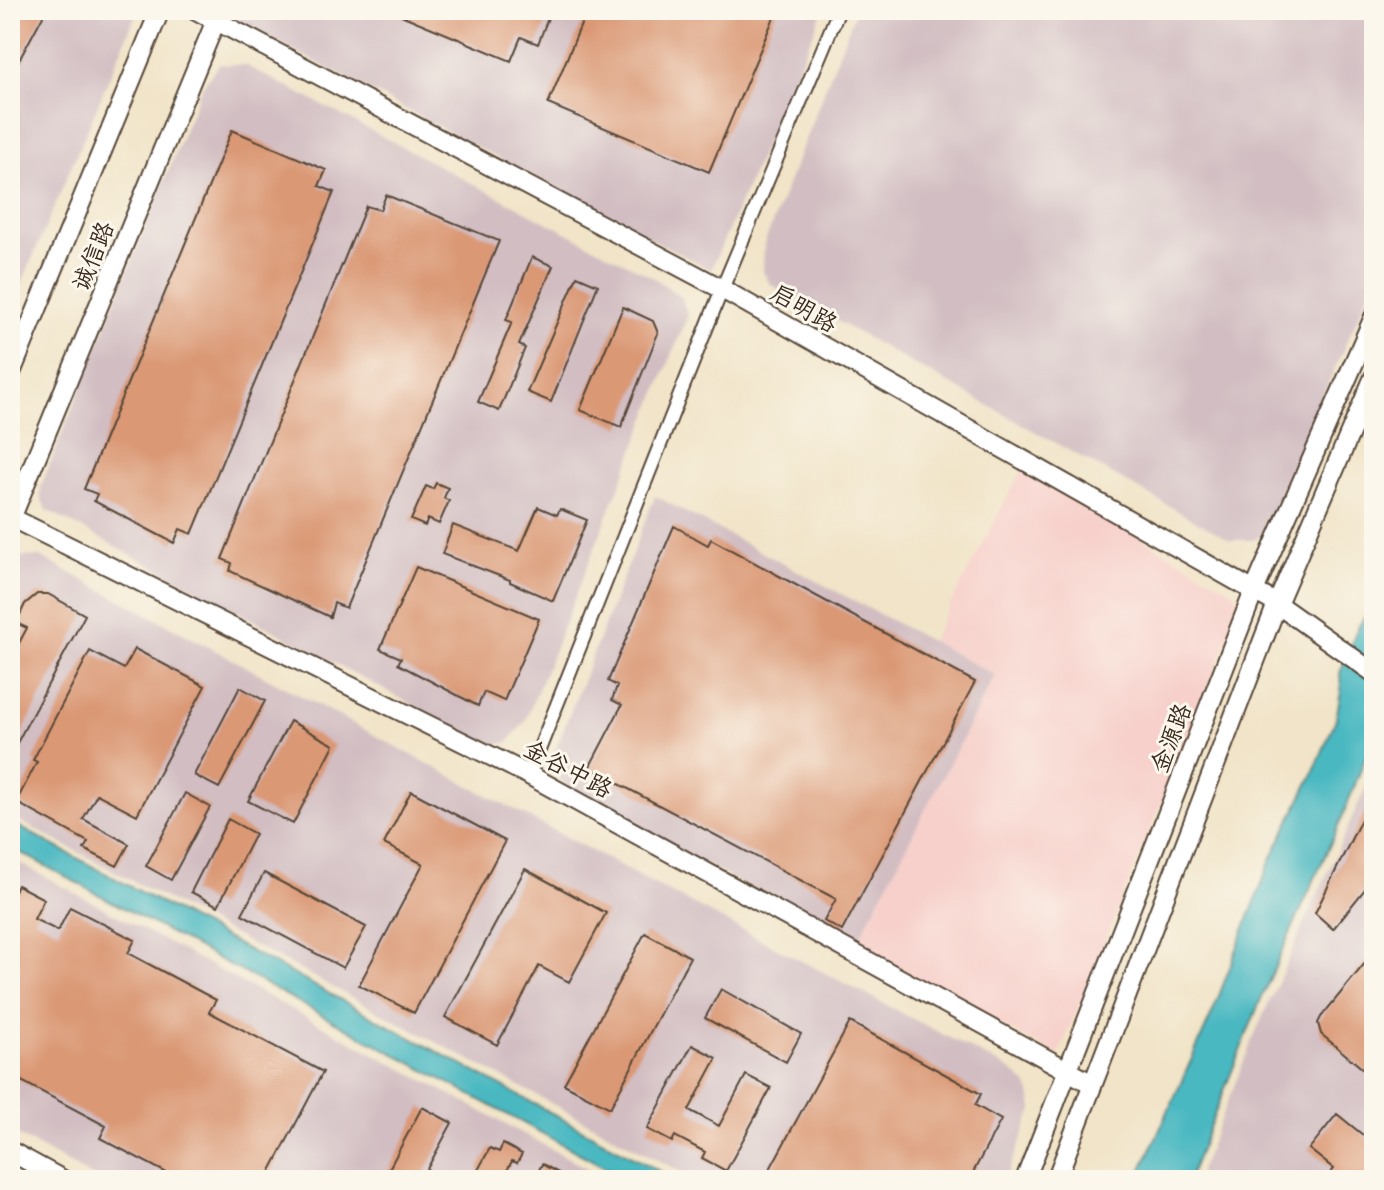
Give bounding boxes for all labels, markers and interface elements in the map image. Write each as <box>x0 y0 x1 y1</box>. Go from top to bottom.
street label: 诚信路 <box>65 217 119 295</box>
street label: 启明路 <box>766 276 843 338</box>
street label: 金源路 <box>1143 699 1197 777</box>
street label: 金谷中路 <box>519 732 618 804</box>

